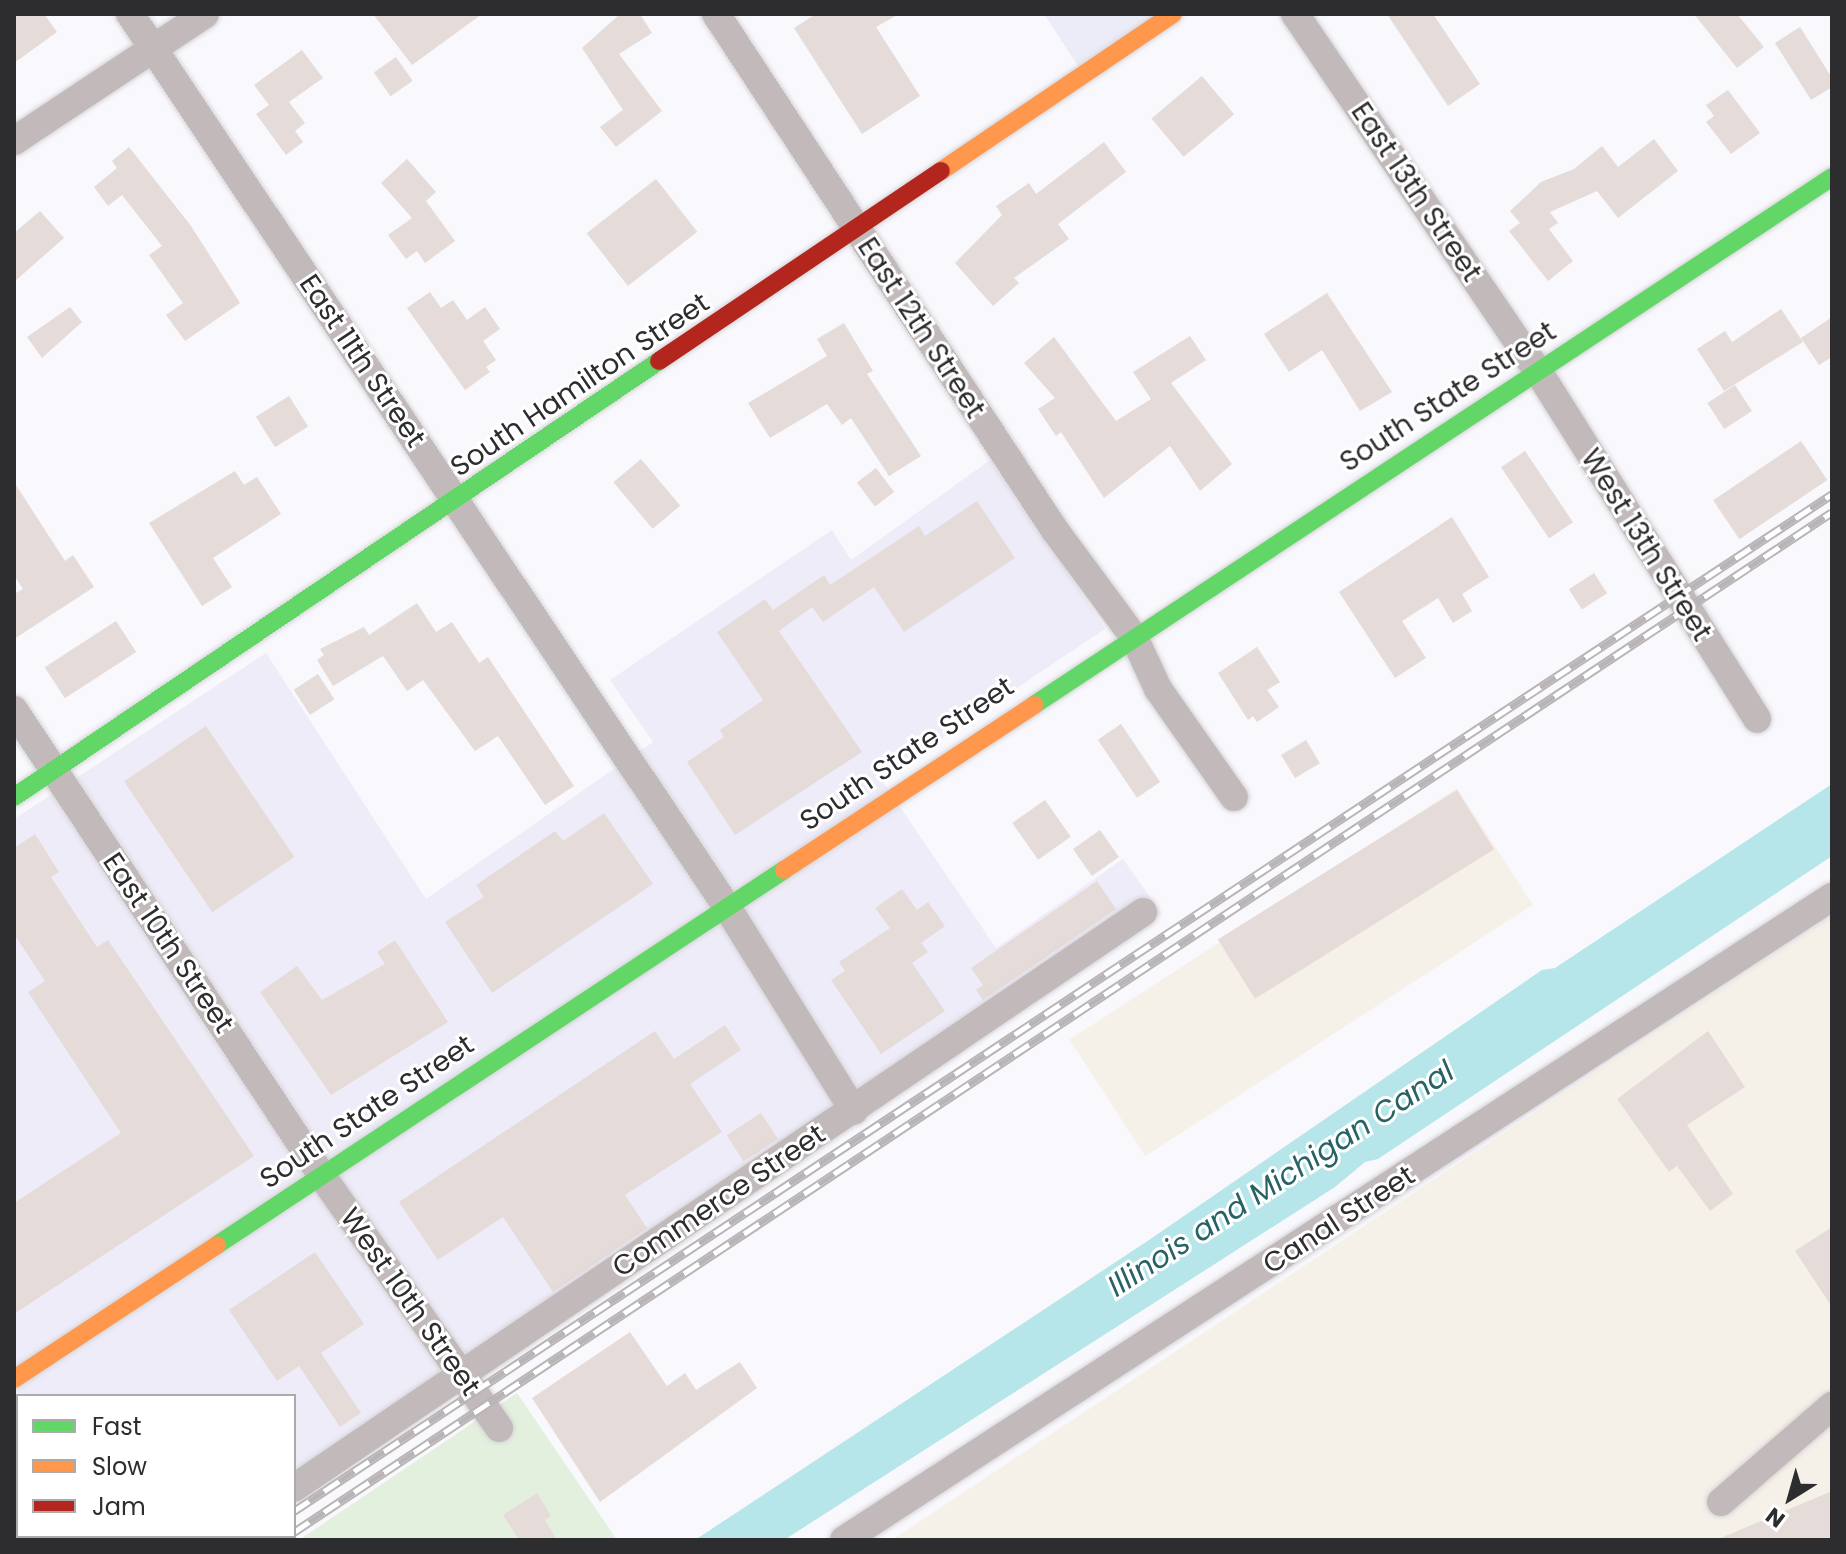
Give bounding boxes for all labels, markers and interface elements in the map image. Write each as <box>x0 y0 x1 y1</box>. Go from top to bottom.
street label: East 13th Street <box>1344 96 1488 288</box>
street label: East 12th Street <box>850 232 992 424</box>
street label: East 11th Street <box>292 268 432 454</box>
street label: South Hamilton Street <box>444 286 716 484</box>
street label: South State Street <box>1334 315 1562 479</box>
street label: West 13th Street <box>1573 443 1719 647</box>
street label: South State Street <box>794 670 1020 838</box>
street label: East 10th Street <box>95 847 241 1039</box>
street label: South State Street <box>254 1028 480 1196</box>
water label: Illinois and Michigan Canal <box>1101 1053 1461 1305</box>
street label: Commerce Street <box>606 1117 832 1285</box>
street label: Canal Street <box>1257 1159 1421 1281</box>
street label: West 10th Street <box>333 1202 487 1402</box>
legend <box>16 1394 296 1538</box>
text: Fast <box>92 1410 142 1443</box>
text: Slow <box>92 1450 147 1483</box>
north arrow <box>1750 1458 1830 1538</box>
text: Jam <box>92 1490 146 1523</box>
text: N <box>1759 1500 1791 1535</box>

